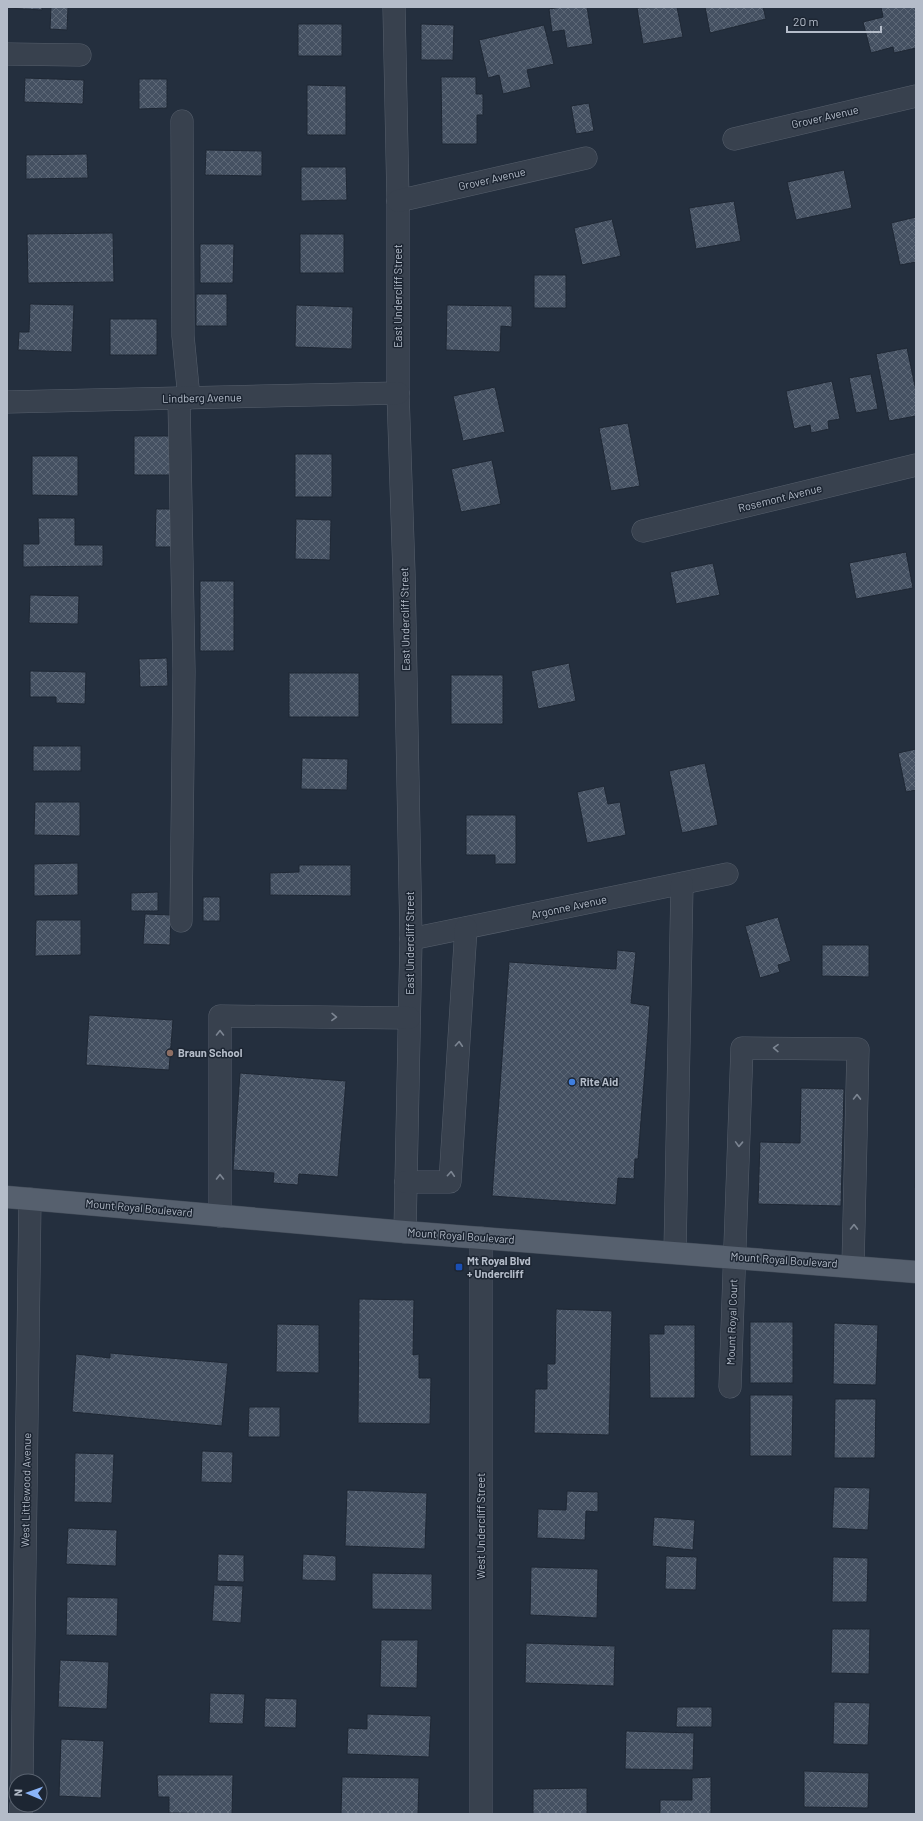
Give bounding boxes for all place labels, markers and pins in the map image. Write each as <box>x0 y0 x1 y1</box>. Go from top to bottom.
place label: Braun School <box>178 1046 243 1059</box>
marker: Braun School <box>165 1048 175 1058</box>
place label: Rite Aid <box>580 1075 618 1088</box>
marker: Rite Aid <box>567 1077 577 1087</box>
place label: Mt Royal Blvd + Undercliff <box>467 1254 531 1280</box>
marker: Mt Royal Blvd + Undercliff <box>454 1262 464 1272</box>

